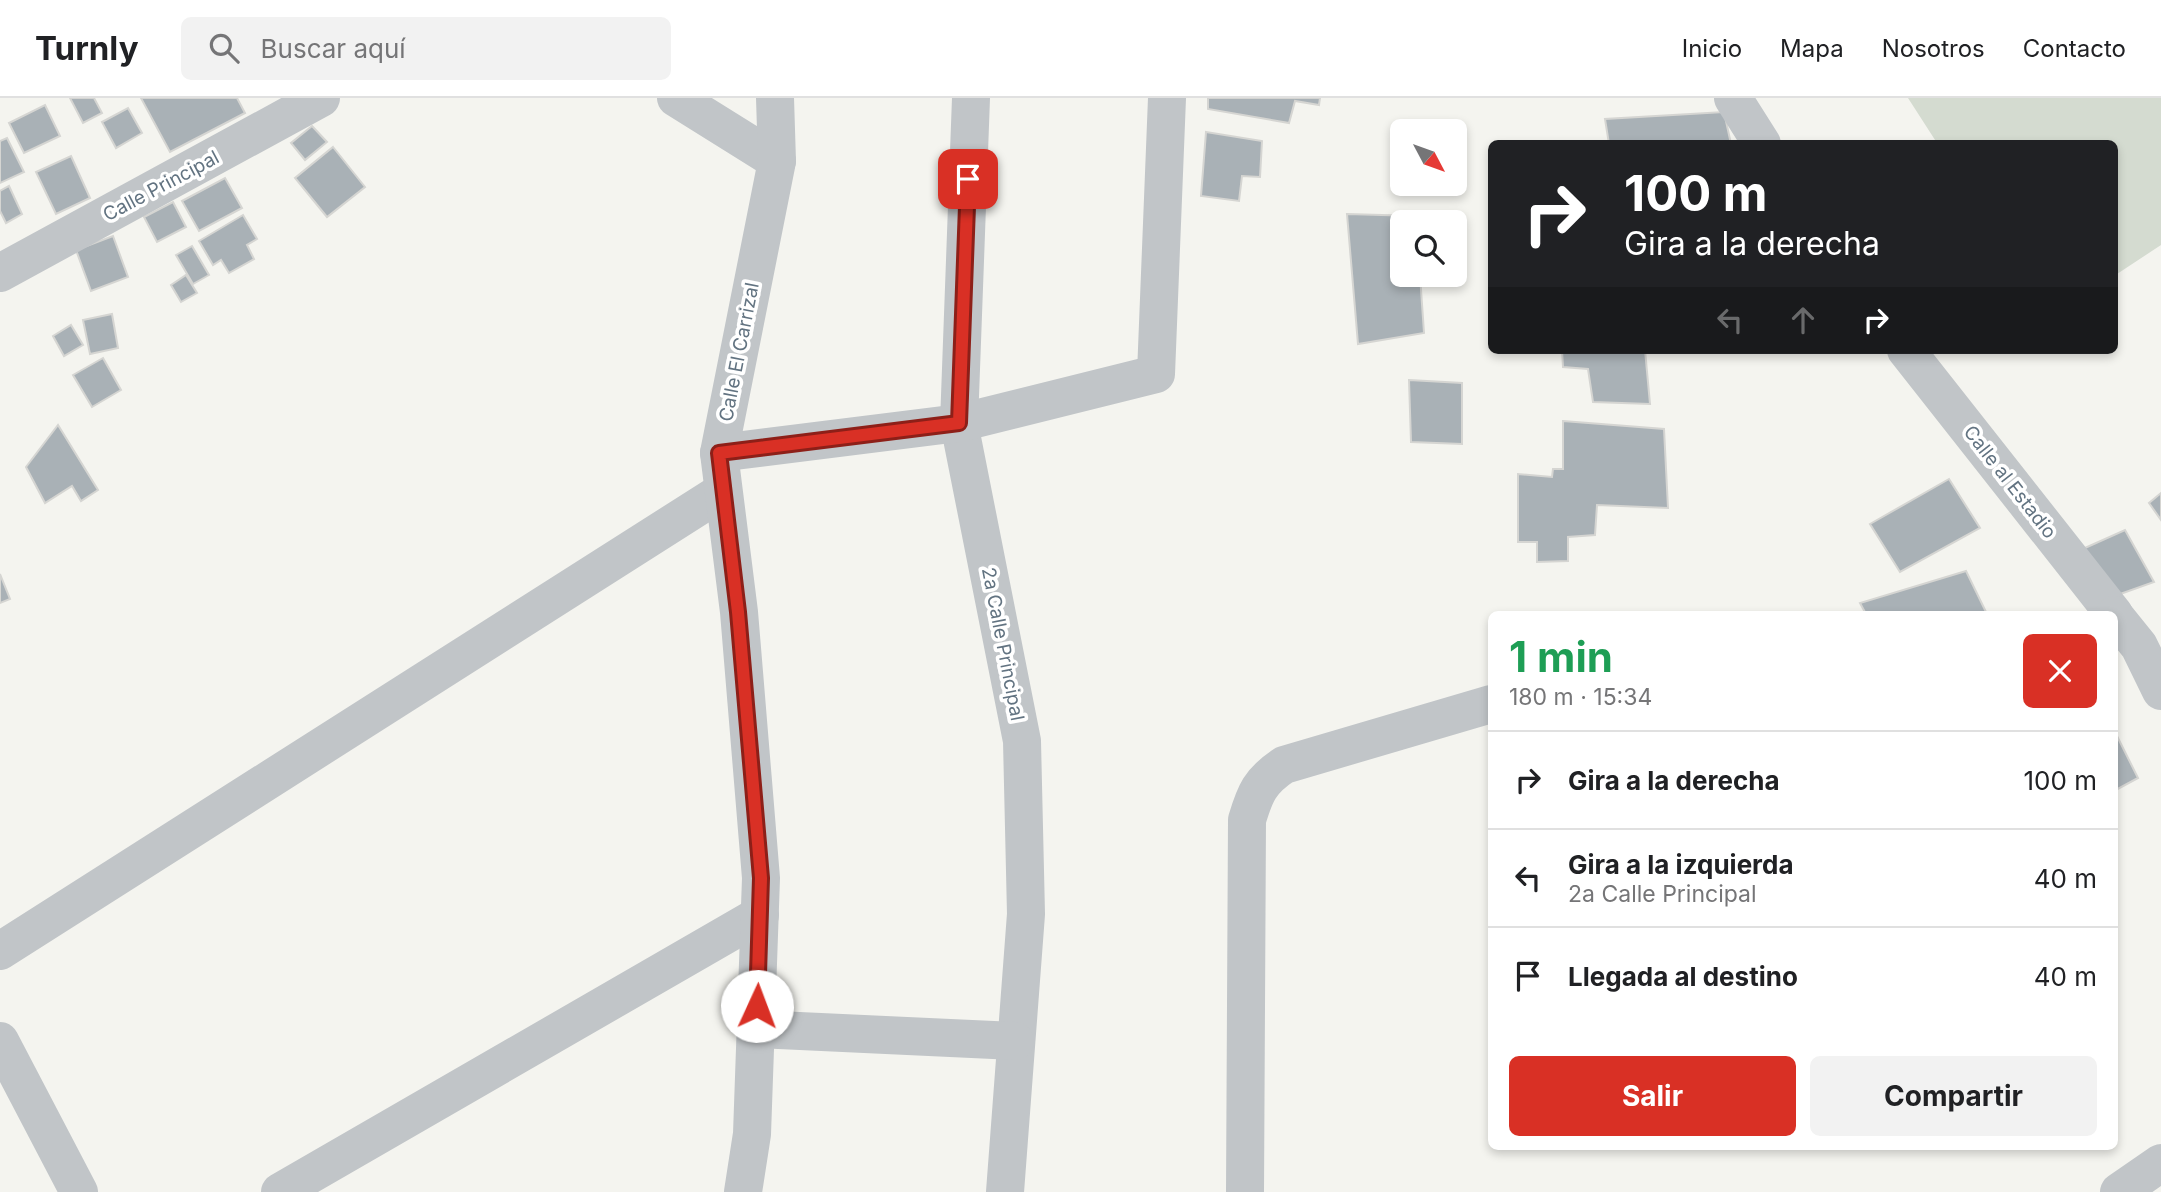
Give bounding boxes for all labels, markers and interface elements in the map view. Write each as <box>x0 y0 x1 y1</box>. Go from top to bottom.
search box <box>181 17 671 80</box>
text: Turnly <box>35 28 139 68</box>
icon: search <box>205 29 243 67</box>
text: Buscar aquí <box>261 33 406 64</box>
text: Inicio <box>1682 34 1742 63</box>
text: Mapa <box>1780 34 1844 63</box>
text: Nosotros <box>1882 34 1985 63</box>
text: Contacto <box>2023 34 2126 63</box>
north arrow <box>1390 119 1466 196</box>
map controls <box>1390 119 1467 287</box>
street label: Calle Principal <box>99 146 223 226</box>
pin <box>938 149 998 209</box>
icon: arrive <box>949 160 987 198</box>
text: 100 m <box>1624 164 1768 223</box>
icon: right <box>1509 168 1600 259</box>
button: search <box>1390 210 1467 287</box>
text: Gira a la derecha <box>1624 224 1880 263</box>
street label: Calle El Carrizal <box>714 280 764 424</box>
icon: left <box>1711 301 1749 339</box>
icon: ahead <box>1784 301 1822 339</box>
icon: right <box>1857 301 1895 339</box>
street label: Calle al Estadio <box>1959 421 2061 543</box>
street label: 2a Calle Principal <box>977 565 1029 723</box>
text: 1 min <box>1509 631 1613 682</box>
button: close <box>2023 634 2097 708</box>
text: 180 m · 15:34 <box>1509 683 1652 711</box>
icon: right <box>1509 761 1547 799</box>
text: Gira a la derecha <box>1568 765 1780 796</box>
text: 100 m <box>2024 765 2097 796</box>
text: Gira a la izquierda <box>1568 849 1794 880</box>
icon: left <box>1509 859 1547 897</box>
text: 40 m <box>2034 863 2097 894</box>
text: 2a Calle Principal <box>1568 880 1757 908</box>
icon: arrive <box>1509 957 1547 995</box>
text: Llegada al destino <box>1568 961 1798 992</box>
text: 40 m <box>2034 961 2097 992</box>
position arrow <box>720 969 794 1043</box>
button: Salir <box>1509 1056 1796 1136</box>
button: Compartir <box>1810 1056 2097 1136</box>

